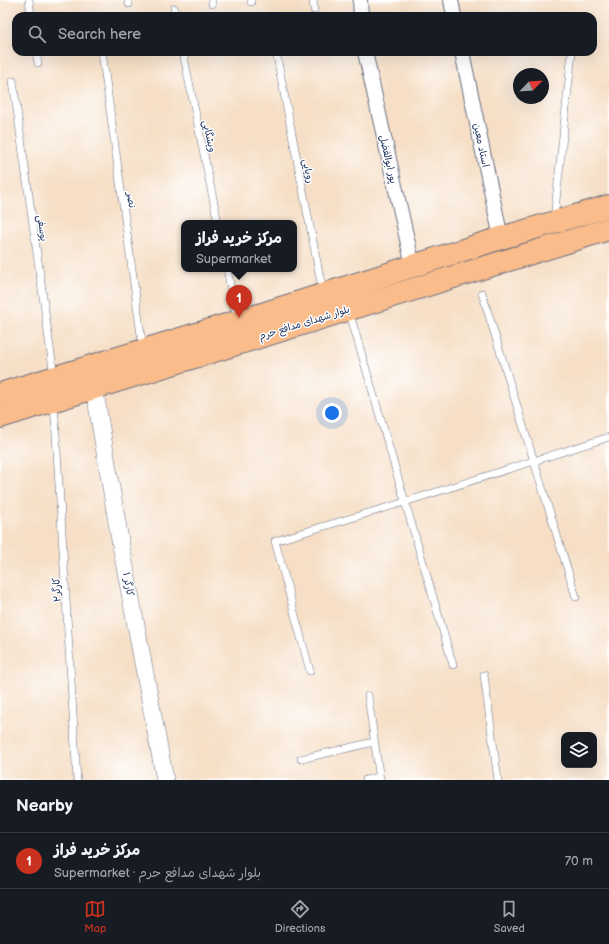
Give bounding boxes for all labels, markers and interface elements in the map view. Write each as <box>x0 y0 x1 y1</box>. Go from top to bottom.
search box <box>12 12 597 56</box>
icon: search <box>26 23 48 45</box>
text: Search here <box>58 25 141 44</box>
north arrow <box>513 68 549 104</box>
street label: ویشگایی <box>199 119 218 154</box>
street label: استاد معین <box>471 122 492 168</box>
street label: پور ابوالفضل <box>377 134 399 185</box>
street label: رویایی <box>299 158 316 185</box>
street label: نصر <box>124 190 138 209</box>
street label: یوسفی <box>33 214 50 242</box>
popup <box>181 220 297 272</box>
text: مرکز خرید فراز <box>196 229 282 248</box>
text: Supermarket <box>196 251 272 267</box>
pin: 1 <box>226 285 252 318</box>
street label: بلوار شهدای مدافع حرم <box>257 303 352 344</box>
your location <box>322 403 342 423</box>
street label: کارگر ۱ <box>120 571 136 597</box>
street label: کارگر۲ <box>50 577 64 603</box>
map controls <box>561 732 597 768</box>
button: layers <box>561 732 597 768</box>
text: Nearby <box>16 796 73 816</box>
text: مرکز خرید فراز <box>54 841 140 860</box>
text: 1 <box>26 853 32 869</box>
text: 70 m <box>565 853 593 869</box>
text: Supermarket · بلوار شهدای مدافع حرم <box>54 865 261 881</box>
tab: Map <box>84 898 106 935</box>
tab: Directions <box>275 898 325 935</box>
tab: Saved <box>494 898 525 935</box>

